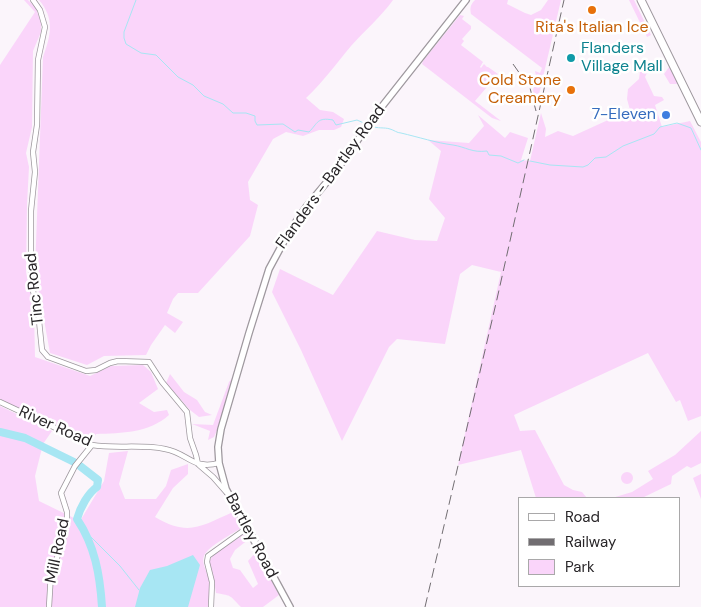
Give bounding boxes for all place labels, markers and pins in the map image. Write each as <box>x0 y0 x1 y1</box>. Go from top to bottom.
marker: Rita's Italian Ice <box>586 4 598 16</box>
place label: Rita's Italian Ice <box>535 18 649 38</box>
place label: Flanders Village Mall <box>581 39 663 77</box>
marker: Flanders Village Mall <box>565 52 577 64</box>
place label: Cold Stone Creamery <box>479 71 561 109</box>
marker: Cold Stone Creamery <box>565 84 577 96</box>
place label: 7-Eleven <box>592 105 656 125</box>
marker: 7-Eleven <box>660 109 672 121</box>

